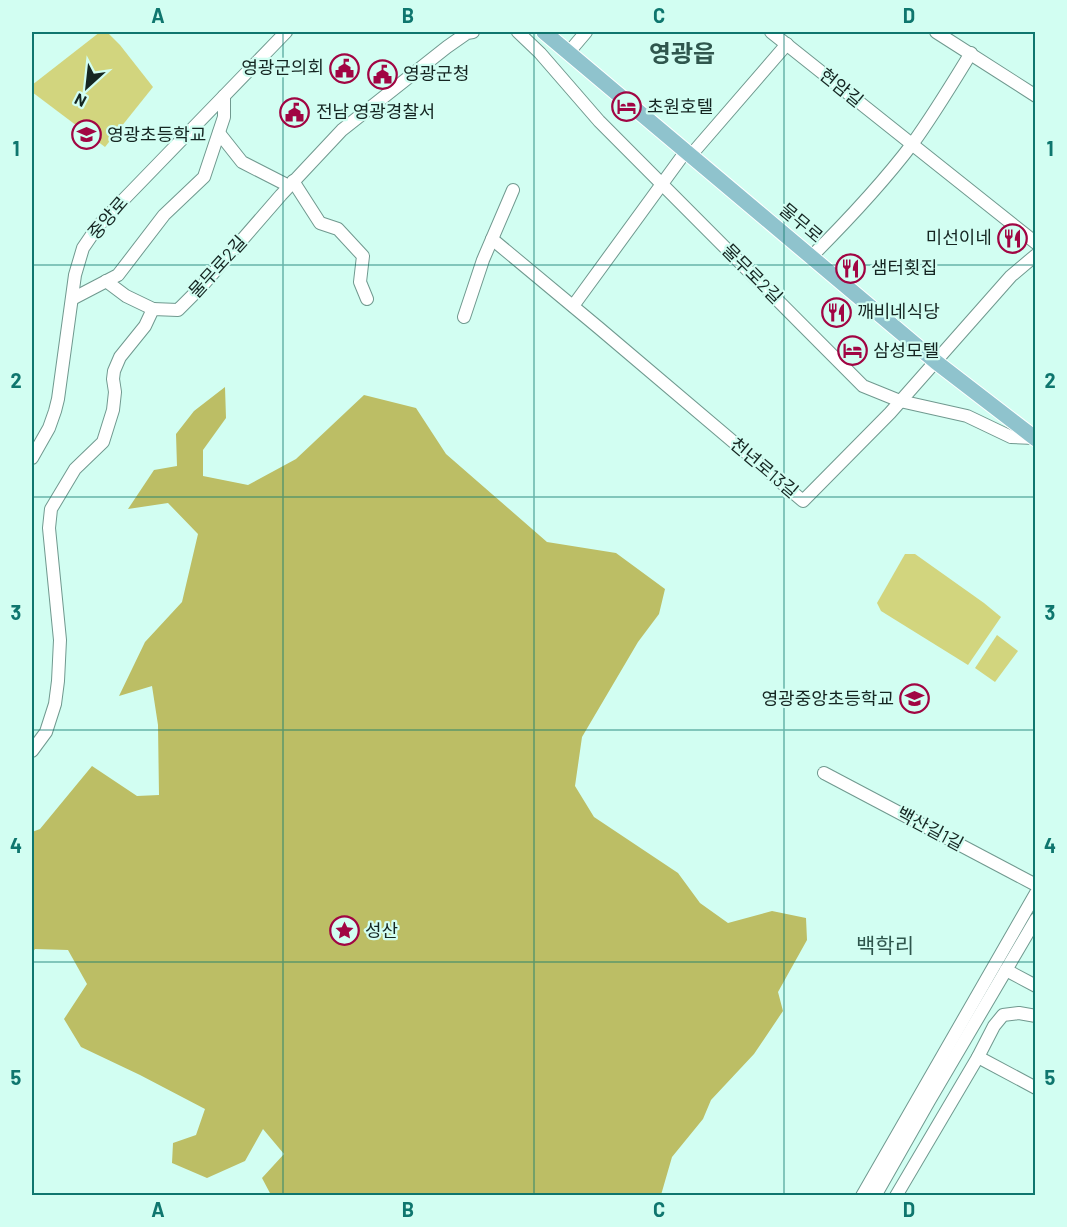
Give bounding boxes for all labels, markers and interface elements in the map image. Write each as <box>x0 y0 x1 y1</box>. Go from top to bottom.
text: A <box>151 3 165 27</box>
text: B <box>402 3 414 27</box>
text: C <box>653 3 665 27</box>
text: D <box>903 3 915 27</box>
district label: 영광읍 <box>649 38 715 67</box>
public building icon: 영광군의회 <box>329 52 361 84</box>
place label: 영광군의회 <box>241 56 324 78</box>
north arrow <box>57 57 117 117</box>
public building icon: 영광군청 <box>366 58 398 90</box>
place label: 영광군청 <box>403 62 469 84</box>
street label: 현암길 <box>815 63 868 111</box>
text: N <box>71 90 89 112</box>
hotel icon: 초원호텔 <box>610 91 642 123</box>
place label: 초원호텔 <box>647 95 713 117</box>
public building icon: 전남 영광경찰서 <box>279 96 311 128</box>
place label: 전남 영광경찰서 <box>316 100 436 122</box>
school or university icon: 영광초등학교 <box>70 119 102 151</box>
place label: 영광초등학교 <box>107 123 206 145</box>
text: 1 <box>12 136 20 160</box>
text: 1 <box>1046 136 1054 160</box>
street label: 중앙로 <box>83 191 132 243</box>
street label: 물무로 <box>776 198 828 247</box>
restaurant icon: 미선이네 <box>997 222 1029 254</box>
place label: 미선이네 <box>926 226 992 248</box>
street label: 물무로2길 <box>184 231 251 302</box>
street label: 물무로2길 <box>718 239 787 308</box>
restaurant icon: 샘터횟집 <box>834 252 866 284</box>
place label: 샘터횟집 <box>871 256 937 278</box>
restaurant icon: 깨비네식당 <box>820 296 852 328</box>
place label: 깨비네식당 <box>857 300 940 322</box>
hotel icon: 삼성모텔 <box>836 335 868 367</box>
place label: 삼성모텔 <box>873 339 939 361</box>
text: 2 <box>10 368 22 392</box>
text: 2 <box>1044 368 1056 392</box>
street label: 천년로13길 <box>726 433 803 502</box>
text: 3 <box>11 600 21 624</box>
text: 3 <box>1045 600 1055 624</box>
school or university icon: 영광중앙초등학교 <box>899 683 931 715</box>
place label: 영광중앙초등학교 <box>762 687 894 709</box>
street label: 백산길1길 <box>893 801 968 855</box>
text: 4 <box>10 833 22 857</box>
text: 4 <box>1044 833 1056 857</box>
place icon: 성산 <box>328 915 360 947</box>
place label: 성산 <box>365 919 398 941</box>
district label: 백학리 <box>856 932 914 957</box>
text: 5 <box>11 1065 22 1089</box>
text: 5 <box>1045 1065 1056 1089</box>
text: A <box>151 1197 165 1221</box>
text: B <box>402 1197 414 1221</box>
text: C <box>653 1197 665 1221</box>
text: D <box>903 1197 915 1221</box>

